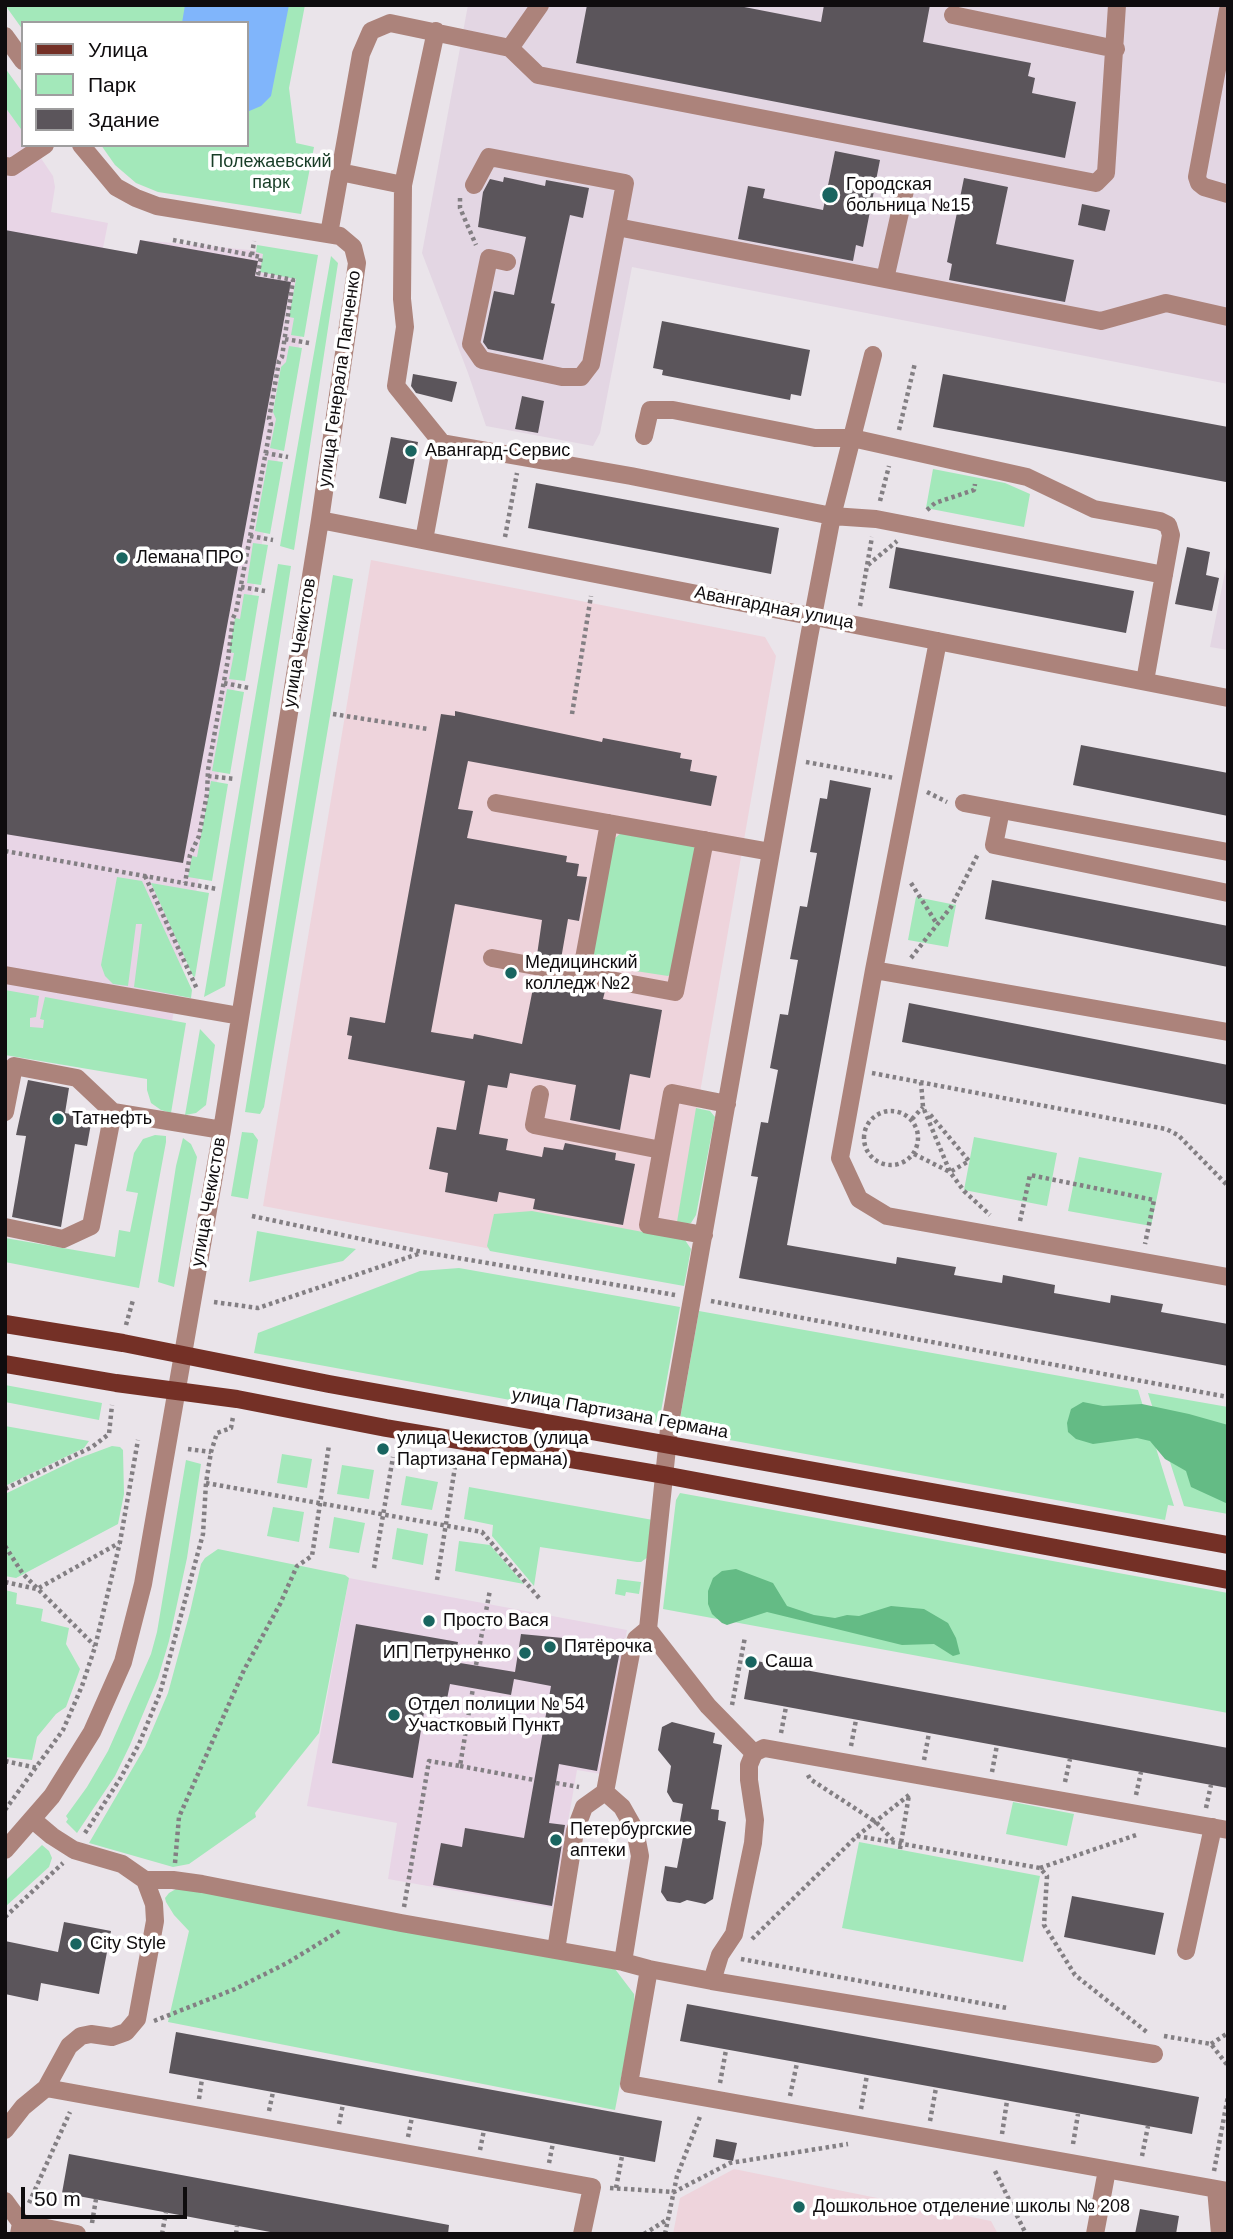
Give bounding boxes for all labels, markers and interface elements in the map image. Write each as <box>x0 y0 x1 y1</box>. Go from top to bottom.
legend <box>21 21 248 147</box>
text: Улица <box>88 38 148 61</box>
text: Парк <box>88 73 136 96</box>
text: Здание <box>88 108 160 131</box>
park label: Полежаевский парк <box>210 151 332 194</box>
place label: Городская больница №15 <box>846 174 970 216</box>
marker: Городская больница №15 <box>820 185 840 205</box>
street label: улица Генерала Папченко <box>314 269 366 489</box>
place label: Авангард-Сервис <box>425 440 570 462</box>
marker: Авангард-Сервис <box>403 443 419 459</box>
place label: Лемана ПРО <box>136 547 244 569</box>
marker: Лемана ПРО <box>114 550 130 566</box>
street label: улица Чекистов <box>279 577 321 709</box>
street label: Авангардная улица <box>693 582 855 634</box>
place label: Медицинский колледж №2 <box>525 952 638 995</box>
marker: Медицинский колледж №2 <box>503 965 519 981</box>
place label: Татнефть <box>72 1108 152 1130</box>
marker: Татнефть <box>50 1111 66 1127</box>
street label: улица Чекистов <box>187 1136 231 1268</box>
street label: улица Партизана Германа <box>510 1384 730 1444</box>
place label: улица Чекистов (улица Партизана Германа) <box>397 1428 589 1470</box>
marker: улица Чекистов (улица Партизана Германа) <box>375 1441 391 1457</box>
place label: Просто Вася <box>443 1610 549 1632</box>
marker: Просто Вася <box>421 1613 437 1629</box>
place label: Пятёрочка <box>564 1636 652 1658</box>
marker: Пятёрочка <box>542 1639 558 1655</box>
place label: ИП Петруненко <box>383 1642 511 1664</box>
marker: ИП Петруненко <box>517 1645 533 1661</box>
place label: Саша <box>765 1651 813 1673</box>
marker: Саша <box>743 1654 759 1670</box>
place label: Отдел полиции № 54 Участковый Пункт <box>408 1694 585 1736</box>
marker: Отдел полиции № 54 Участковый Пункт <box>386 1707 402 1723</box>
place label: Петербургские аптеки <box>570 1819 692 1862</box>
marker: Петербургские аптеки <box>548 1832 564 1848</box>
place label: City Style <box>90 1933 166 1955</box>
marker: City Style <box>68 1936 84 1952</box>
scale bar <box>24 2172 191 2216</box>
text: 50 m <box>34 2187 81 2210</box>
place label: Дошкольное отделение школы № 208 <box>813 2196 1130 2218</box>
marker: Дошкольное отделение школы № 208 <box>791 2199 807 2215</box>

